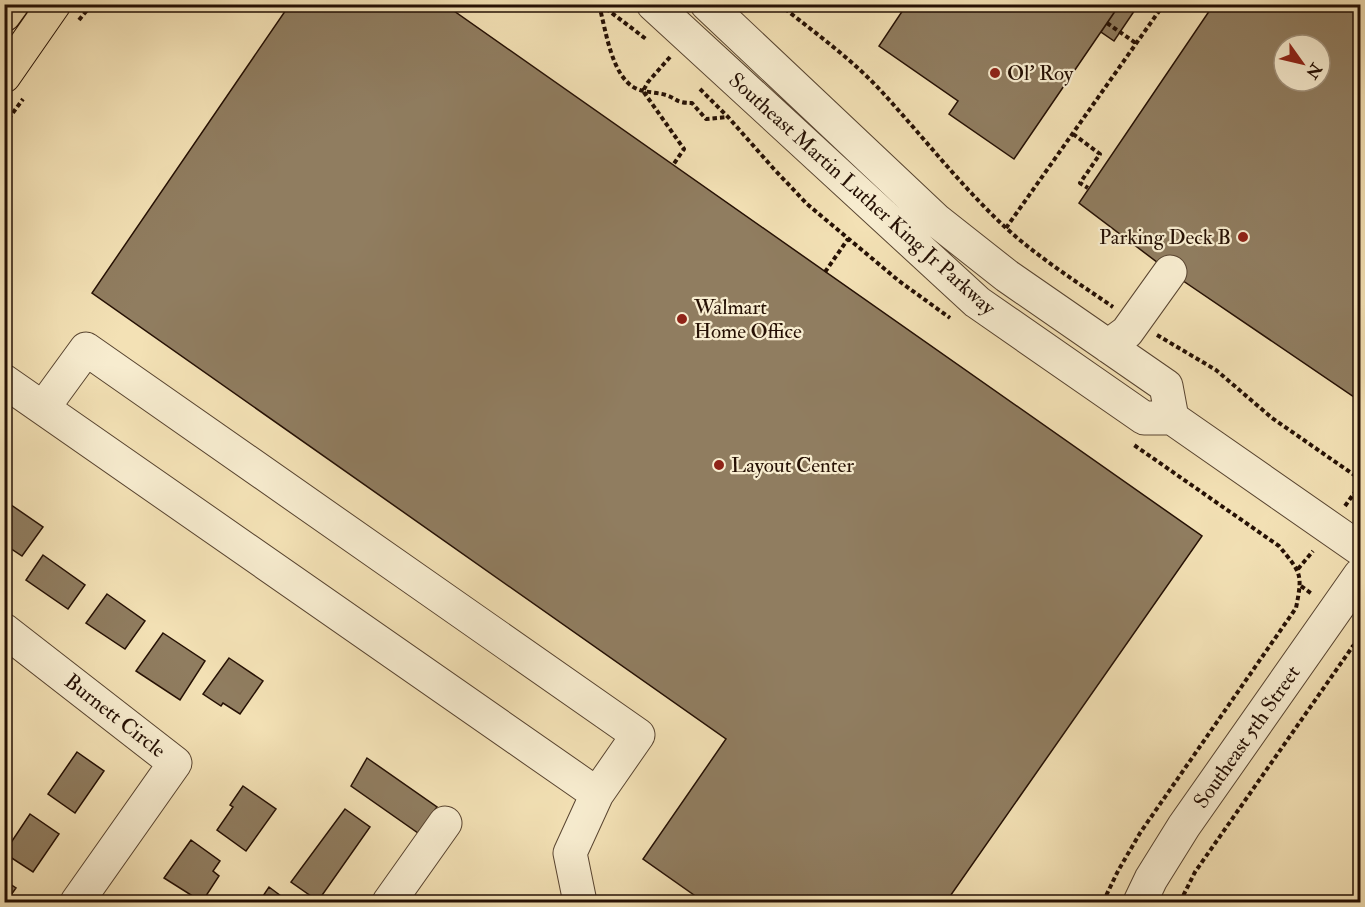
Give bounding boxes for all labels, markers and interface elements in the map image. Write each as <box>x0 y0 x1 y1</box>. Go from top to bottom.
north arrow <box>1272 33 1332 93</box>
text: N <box>1301 58 1326 83</box>
place label: Ol' Roy <box>1007 60 1074 87</box>
marker: Ol' Roy <box>988 66 1002 80</box>
street label: Southeast Martin Luther King Jr Parkway <box>723 67 1002 322</box>
place label: Parking Deck B <box>1099 224 1231 251</box>
marker: Parking Deck B <box>1236 230 1250 244</box>
place label: Walmart Home Office <box>693 294 802 345</box>
marker: Walmart Home Office <box>675 312 689 326</box>
place label: Layout Center <box>731 452 854 479</box>
marker: Layout Center <box>712 458 726 472</box>
street label: Southeast 5th Street <box>1188 660 1306 814</box>
street label: Burnett Circle <box>59 668 171 764</box>

